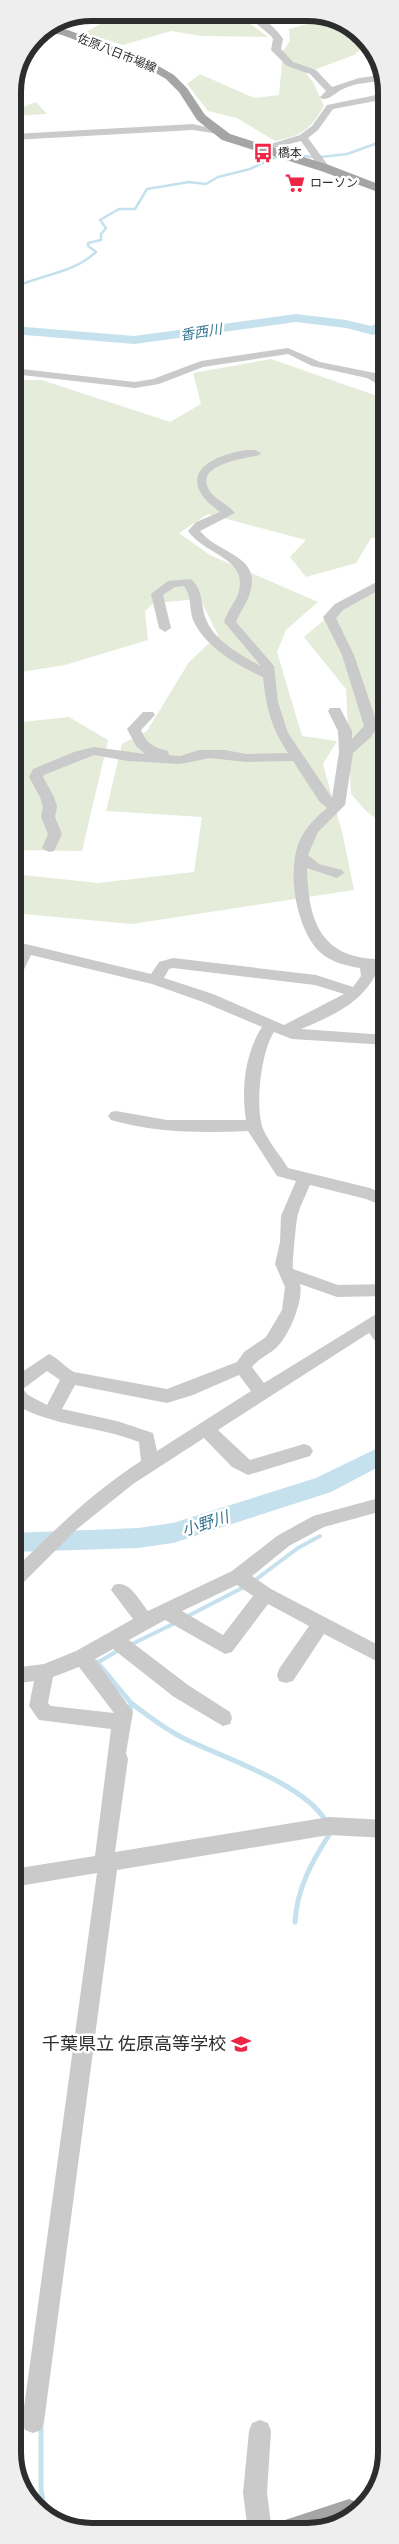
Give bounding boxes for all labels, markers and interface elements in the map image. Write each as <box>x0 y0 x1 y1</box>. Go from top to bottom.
street label: 佐原八日市場線 <box>75 30 159 75</box>
bus stop icon: 橋本 <box>252 142 274 164</box>
place label: 橋本 <box>278 145 302 160</box>
supermarket icon: ローソン <box>284 172 306 194</box>
place label: ローソン <box>310 175 358 190</box>
water label: 香西川 <box>179 320 225 344</box>
water label: 小野川 <box>179 1506 233 1540</box>
place label: 千葉県立 佐原高等学校 <box>42 2033 226 2055</box>
school or university icon: 千葉県立 佐原高等学校 <box>230 2033 252 2055</box>

